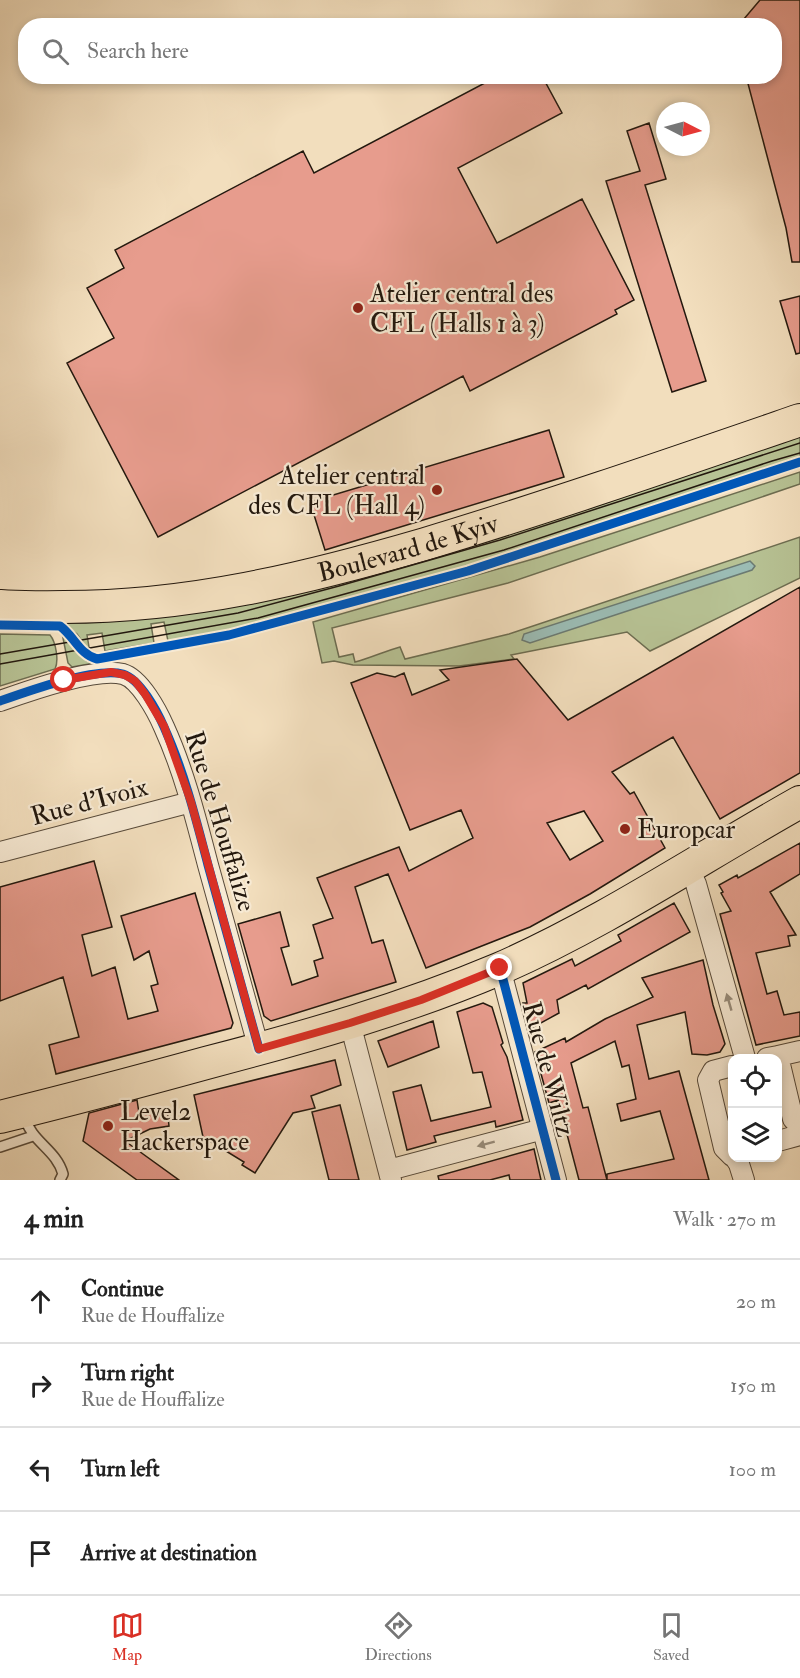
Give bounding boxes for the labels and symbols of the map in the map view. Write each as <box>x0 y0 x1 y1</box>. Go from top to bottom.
north arrow <box>656 102 710 156</box>
place label: Atelier central des CFL (Halls 1 à 3) <box>369 278 554 340</box>
marker: Atelier central des CFL (Halls 1 à 3) <box>351 301 365 315</box>
place label: Atelier central des CFL (Hall 4) <box>248 460 425 522</box>
marker: Atelier central des CFL (Hall 4) <box>430 483 444 497</box>
street label: Boulevard de Kyiv <box>314 507 503 589</box>
route start <box>50 666 76 692</box>
street label: Rue de Houffalize <box>177 727 263 915</box>
street label: Rue d'Ivoix <box>27 771 152 833</box>
place label: Europcar <box>637 814 736 847</box>
marker: Europcar <box>618 822 632 836</box>
route end <box>486 954 512 980</box>
one-way arrow <box>724 993 734 1011</box>
street label: Rue de Wiltz <box>515 998 581 1141</box>
place label: Level2 Hackerspace <box>120 1096 249 1159</box>
marker: Level2 Hackerspace <box>101 1119 115 1133</box>
one-way arrow <box>477 1139 496 1149</box>

